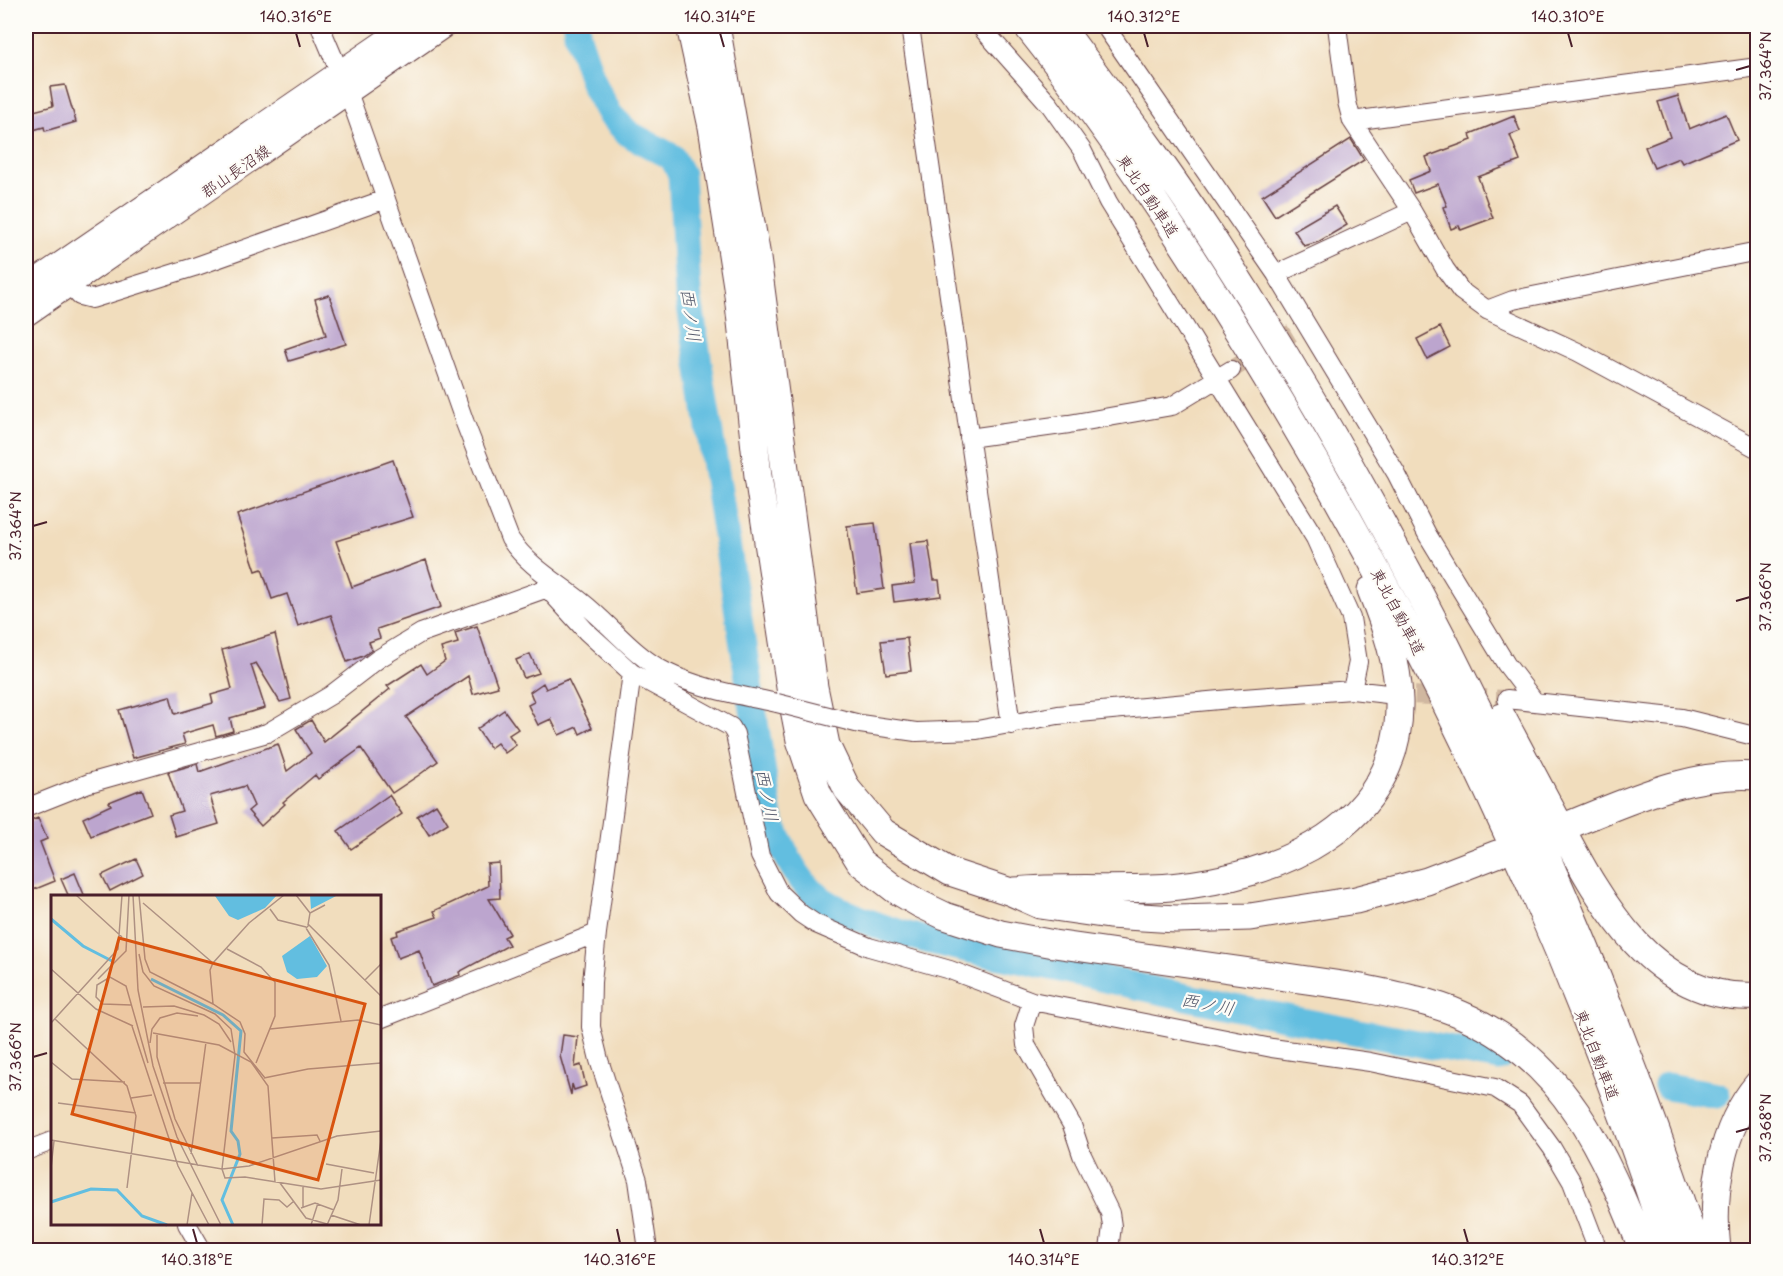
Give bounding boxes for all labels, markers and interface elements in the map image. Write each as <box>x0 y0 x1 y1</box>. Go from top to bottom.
text: 140.316°E <box>260 4 332 27</box>
text: 140.314°E <box>684 4 756 27</box>
text: 140.312°E <box>1108 4 1180 27</box>
text: 140.310°E <box>1531 4 1605 27</box>
text: 37.364°N <box>1753 31 1776 101</box>
street label: 郡山長沼線 <box>195 137 275 203</box>
street label: 東北自動車道 <box>1112 148 1186 242</box>
water label: 西ノ川 <box>675 286 709 344</box>
text: 37.364°N <box>3 491 26 561</box>
text: 37.366°N <box>1753 562 1776 632</box>
street label: 東北自動車道 <box>1366 563 1432 659</box>
water label: 西ノ川 <box>750 766 786 824</box>
inset map <box>51 895 381 1225</box>
water label: 西ノ川 <box>1179 985 1237 1021</box>
street label: 東北自動車道 <box>1570 1005 1626 1103</box>
text: 37.366°N <box>3 1022 26 1092</box>
text: 37.368°N <box>1753 1093 1776 1163</box>
text: 140.318°E <box>161 1247 233 1270</box>
text: 140.316°E <box>584 1247 656 1270</box>
text: 140.314°E <box>1008 1247 1080 1270</box>
text: 140.312°E <box>1432 1247 1504 1270</box>

